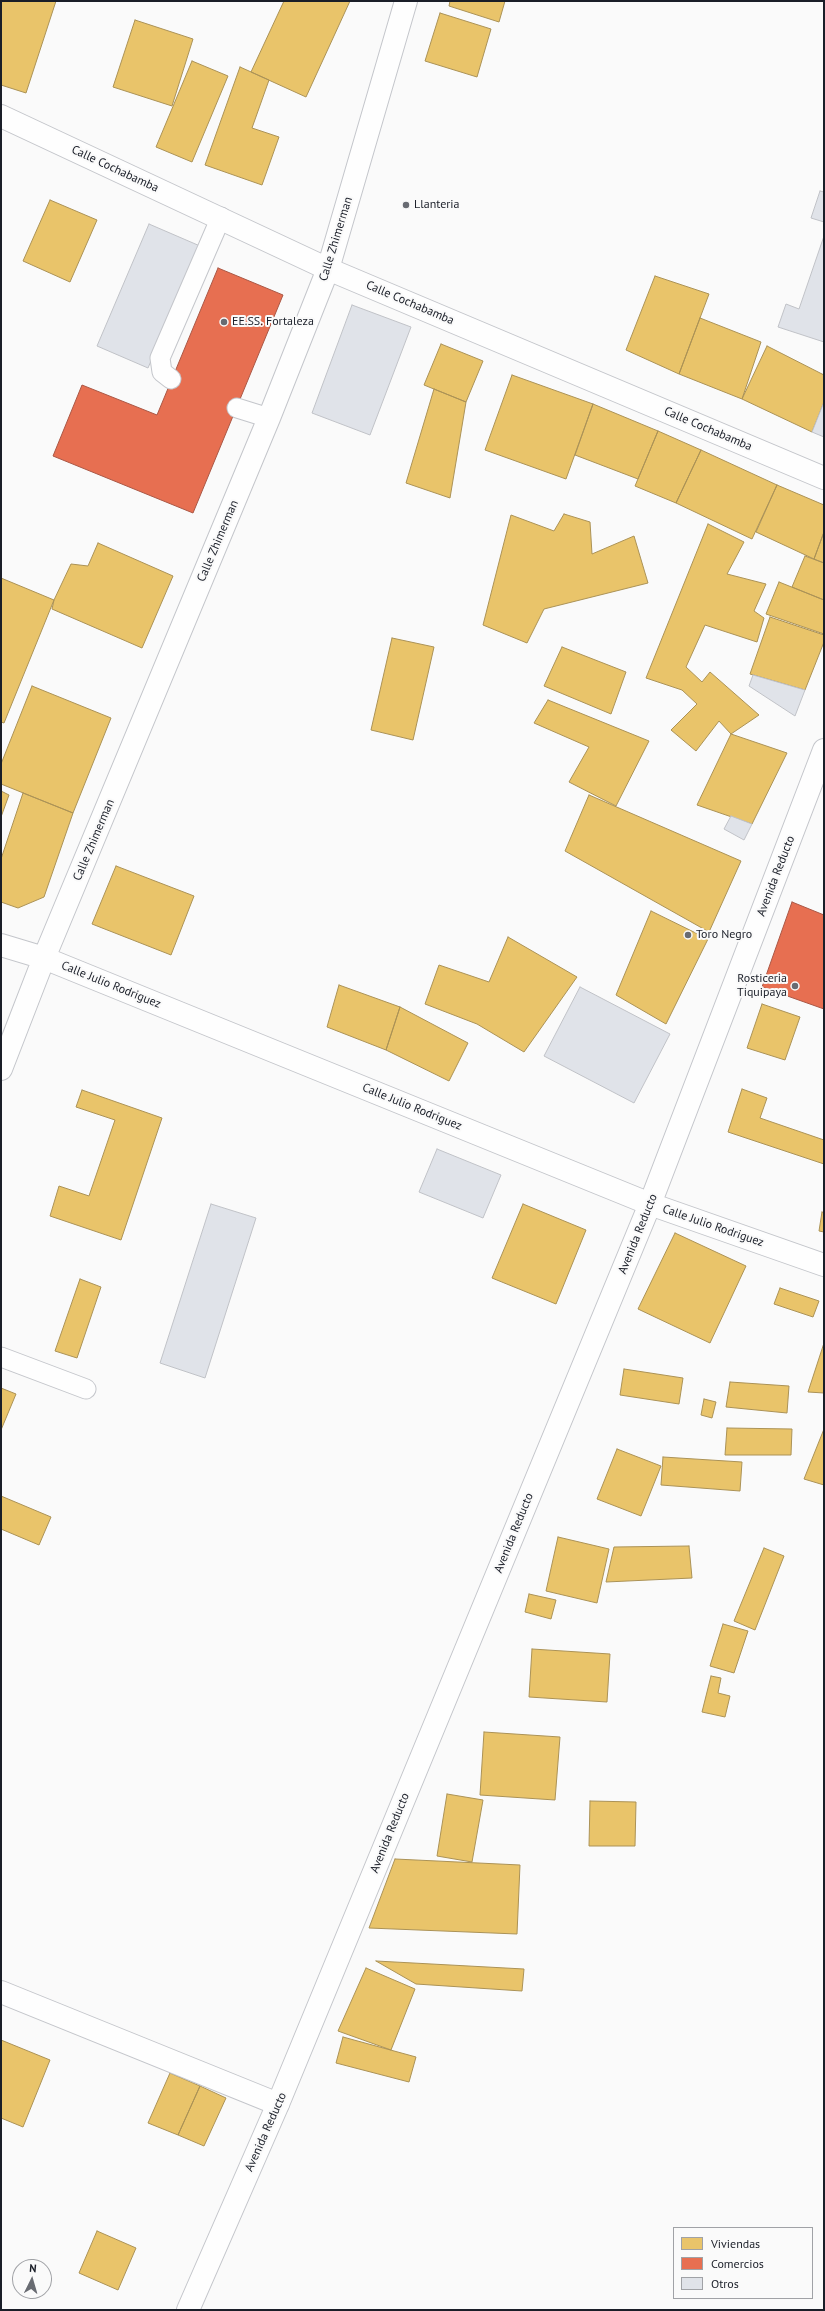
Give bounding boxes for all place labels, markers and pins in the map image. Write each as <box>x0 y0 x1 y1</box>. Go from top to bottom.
place label: Llanteria <box>414 198 460 212</box>
marker: Llanteria <box>401 200 411 210</box>
place label: EE.SS. Fortaleza <box>232 315 314 329</box>
marker: EE.SS. Fortaleza <box>219 317 229 327</box>
place label: Toro Negro <box>696 928 752 942</box>
marker: Toro Negro <box>683 930 693 940</box>
place label: Rosticeria Tiquipaya <box>737 972 787 1000</box>
marker: Rosticeria Tiquipaya <box>790 981 800 991</box>

